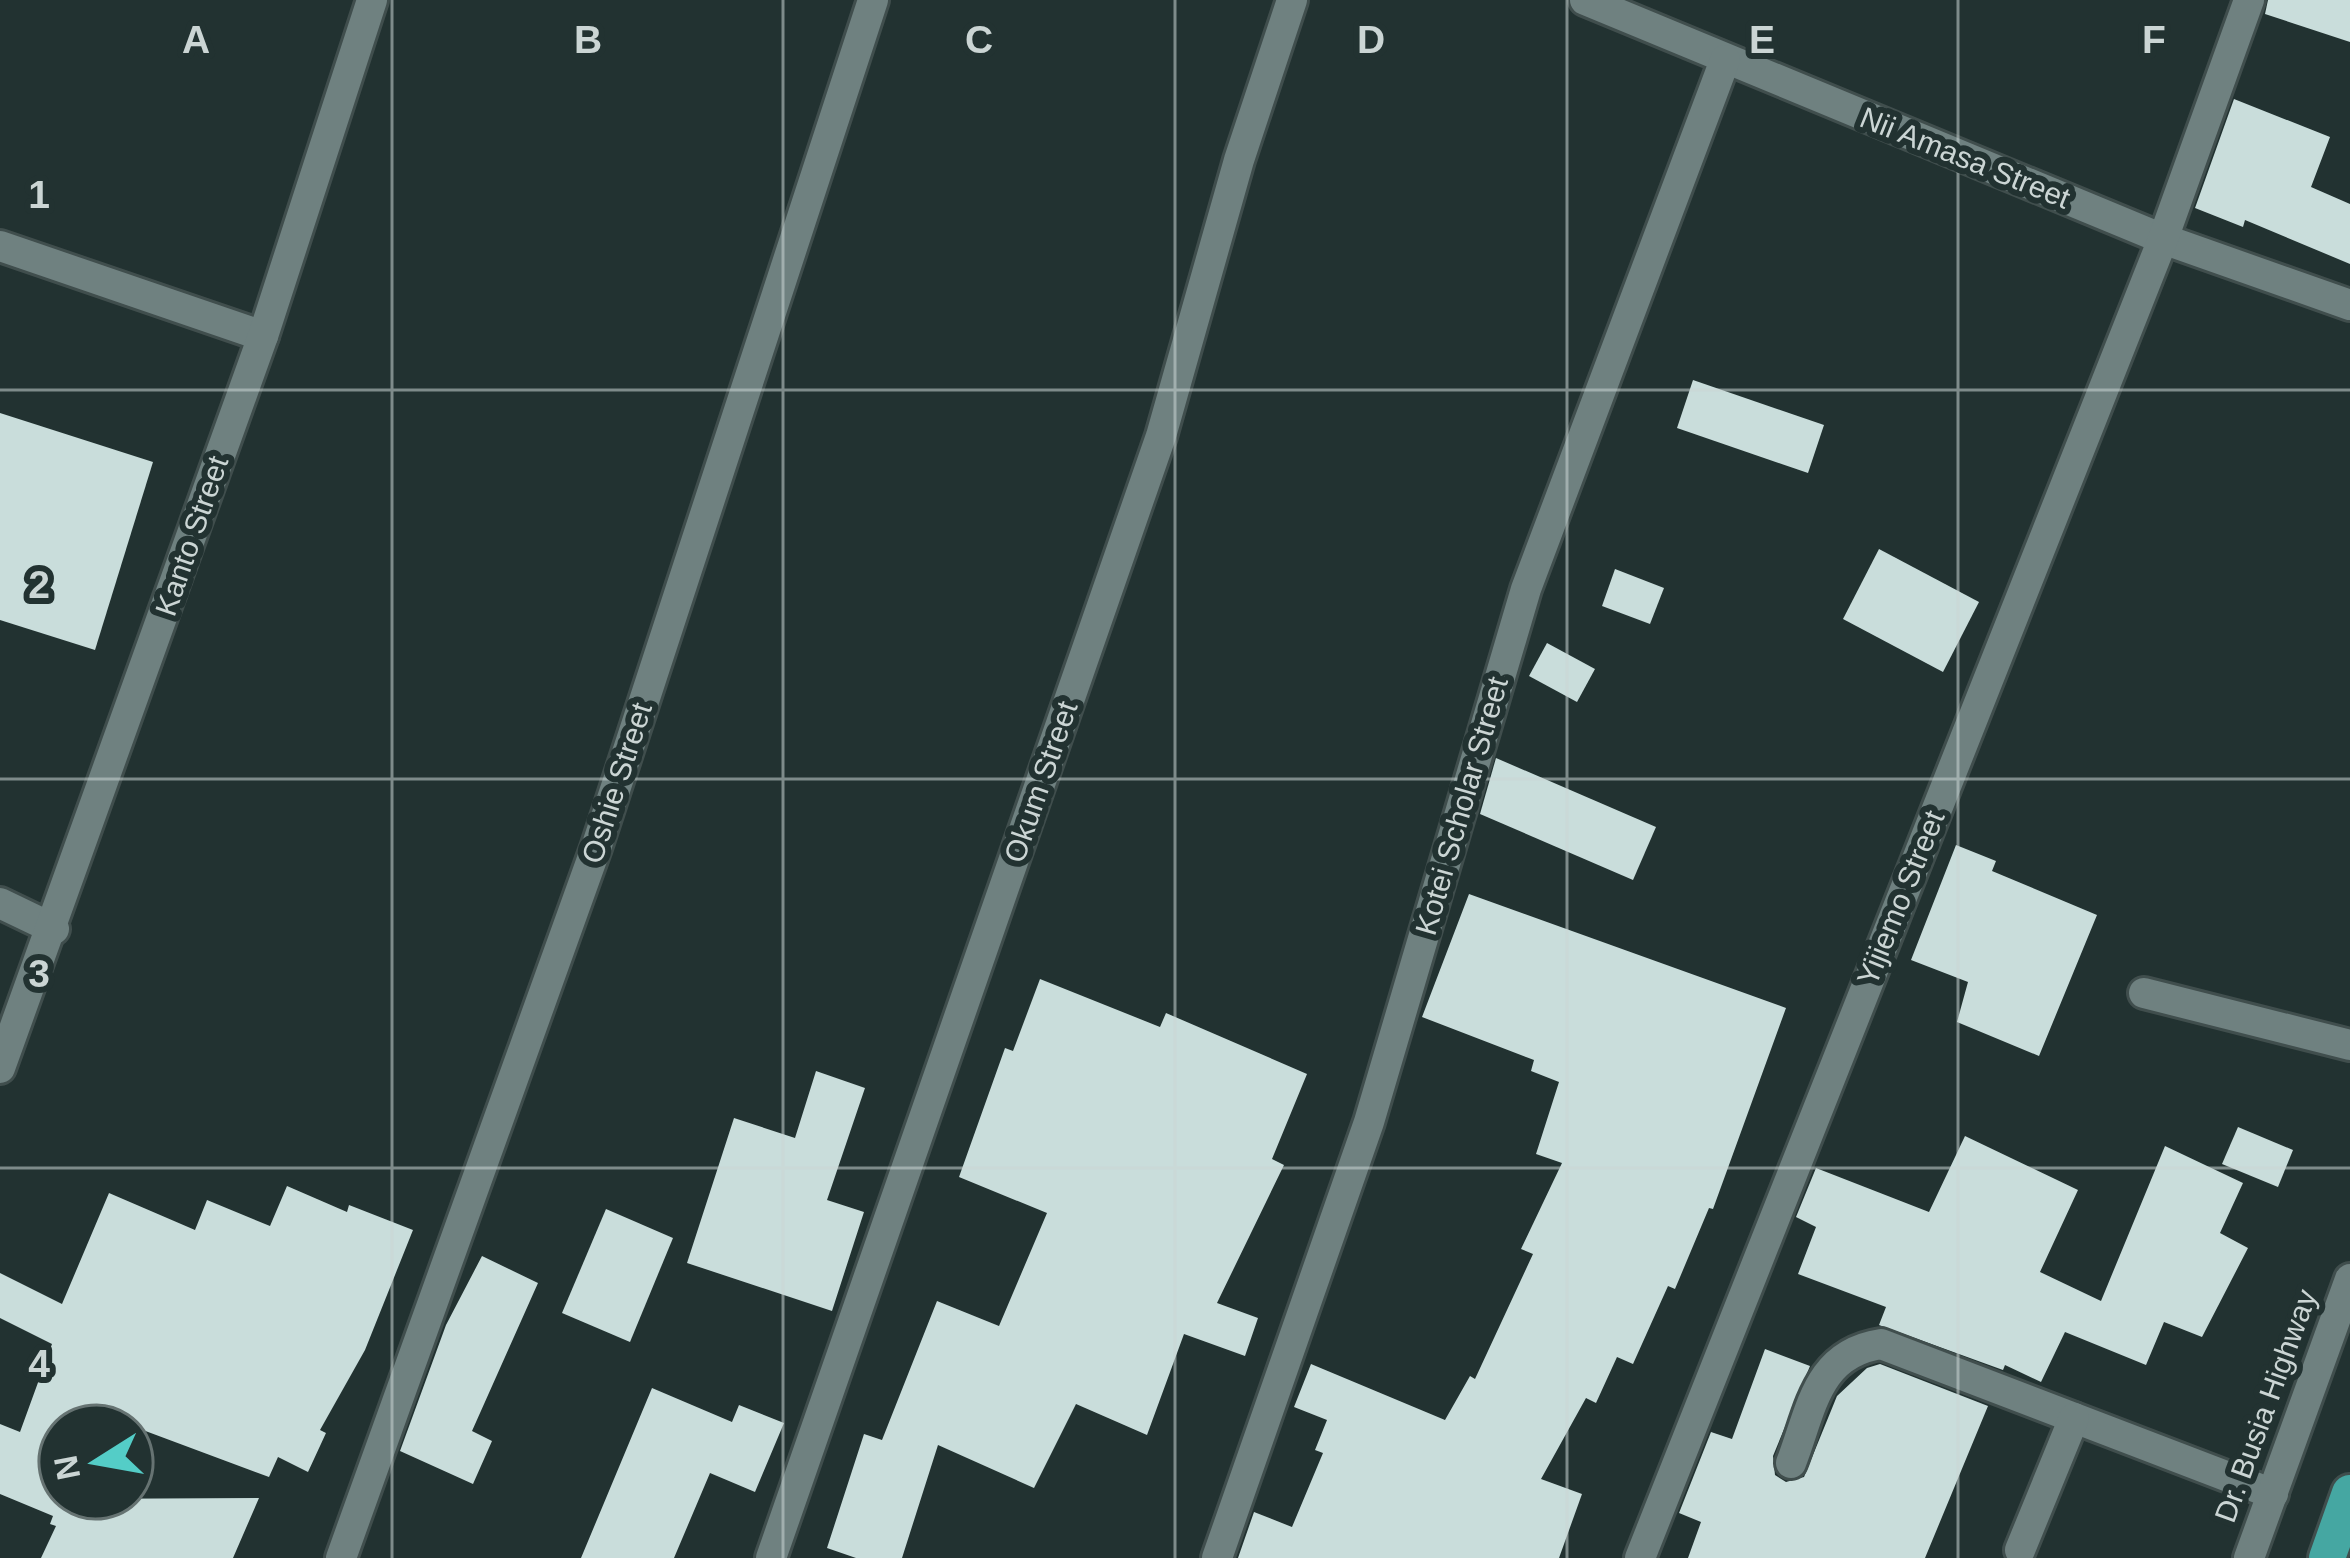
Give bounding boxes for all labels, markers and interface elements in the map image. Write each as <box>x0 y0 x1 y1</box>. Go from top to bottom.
text: A <box>182 18 210 61</box>
text: B <box>574 18 602 61</box>
text: C <box>965 18 993 61</box>
text: D <box>1357 18 1385 61</box>
text: E <box>1749 18 1775 61</box>
text: F <box>2142 18 2166 61</box>
street label: Nii Amasa Street <box>1855 100 2076 215</box>
text: 1 <box>28 173 50 216</box>
street label: Kanto Street <box>149 451 234 620</box>
text: 2 <box>28 563 50 606</box>
street label: Kotei Scholar Street <box>1409 672 1514 939</box>
street label: Okum Street <box>998 696 1084 867</box>
street label: Oshie Street <box>575 698 658 867</box>
street label: Yijiemo Street <box>1850 805 1951 990</box>
text: 3 <box>28 952 50 995</box>
street label: Dr. Busia Highway <box>2208 1285 2323 1527</box>
text: 4 <box>28 1342 50 1385</box>
north arrow <box>36 1402 156 1522</box>
text: N <box>47 1452 87 1483</box>

